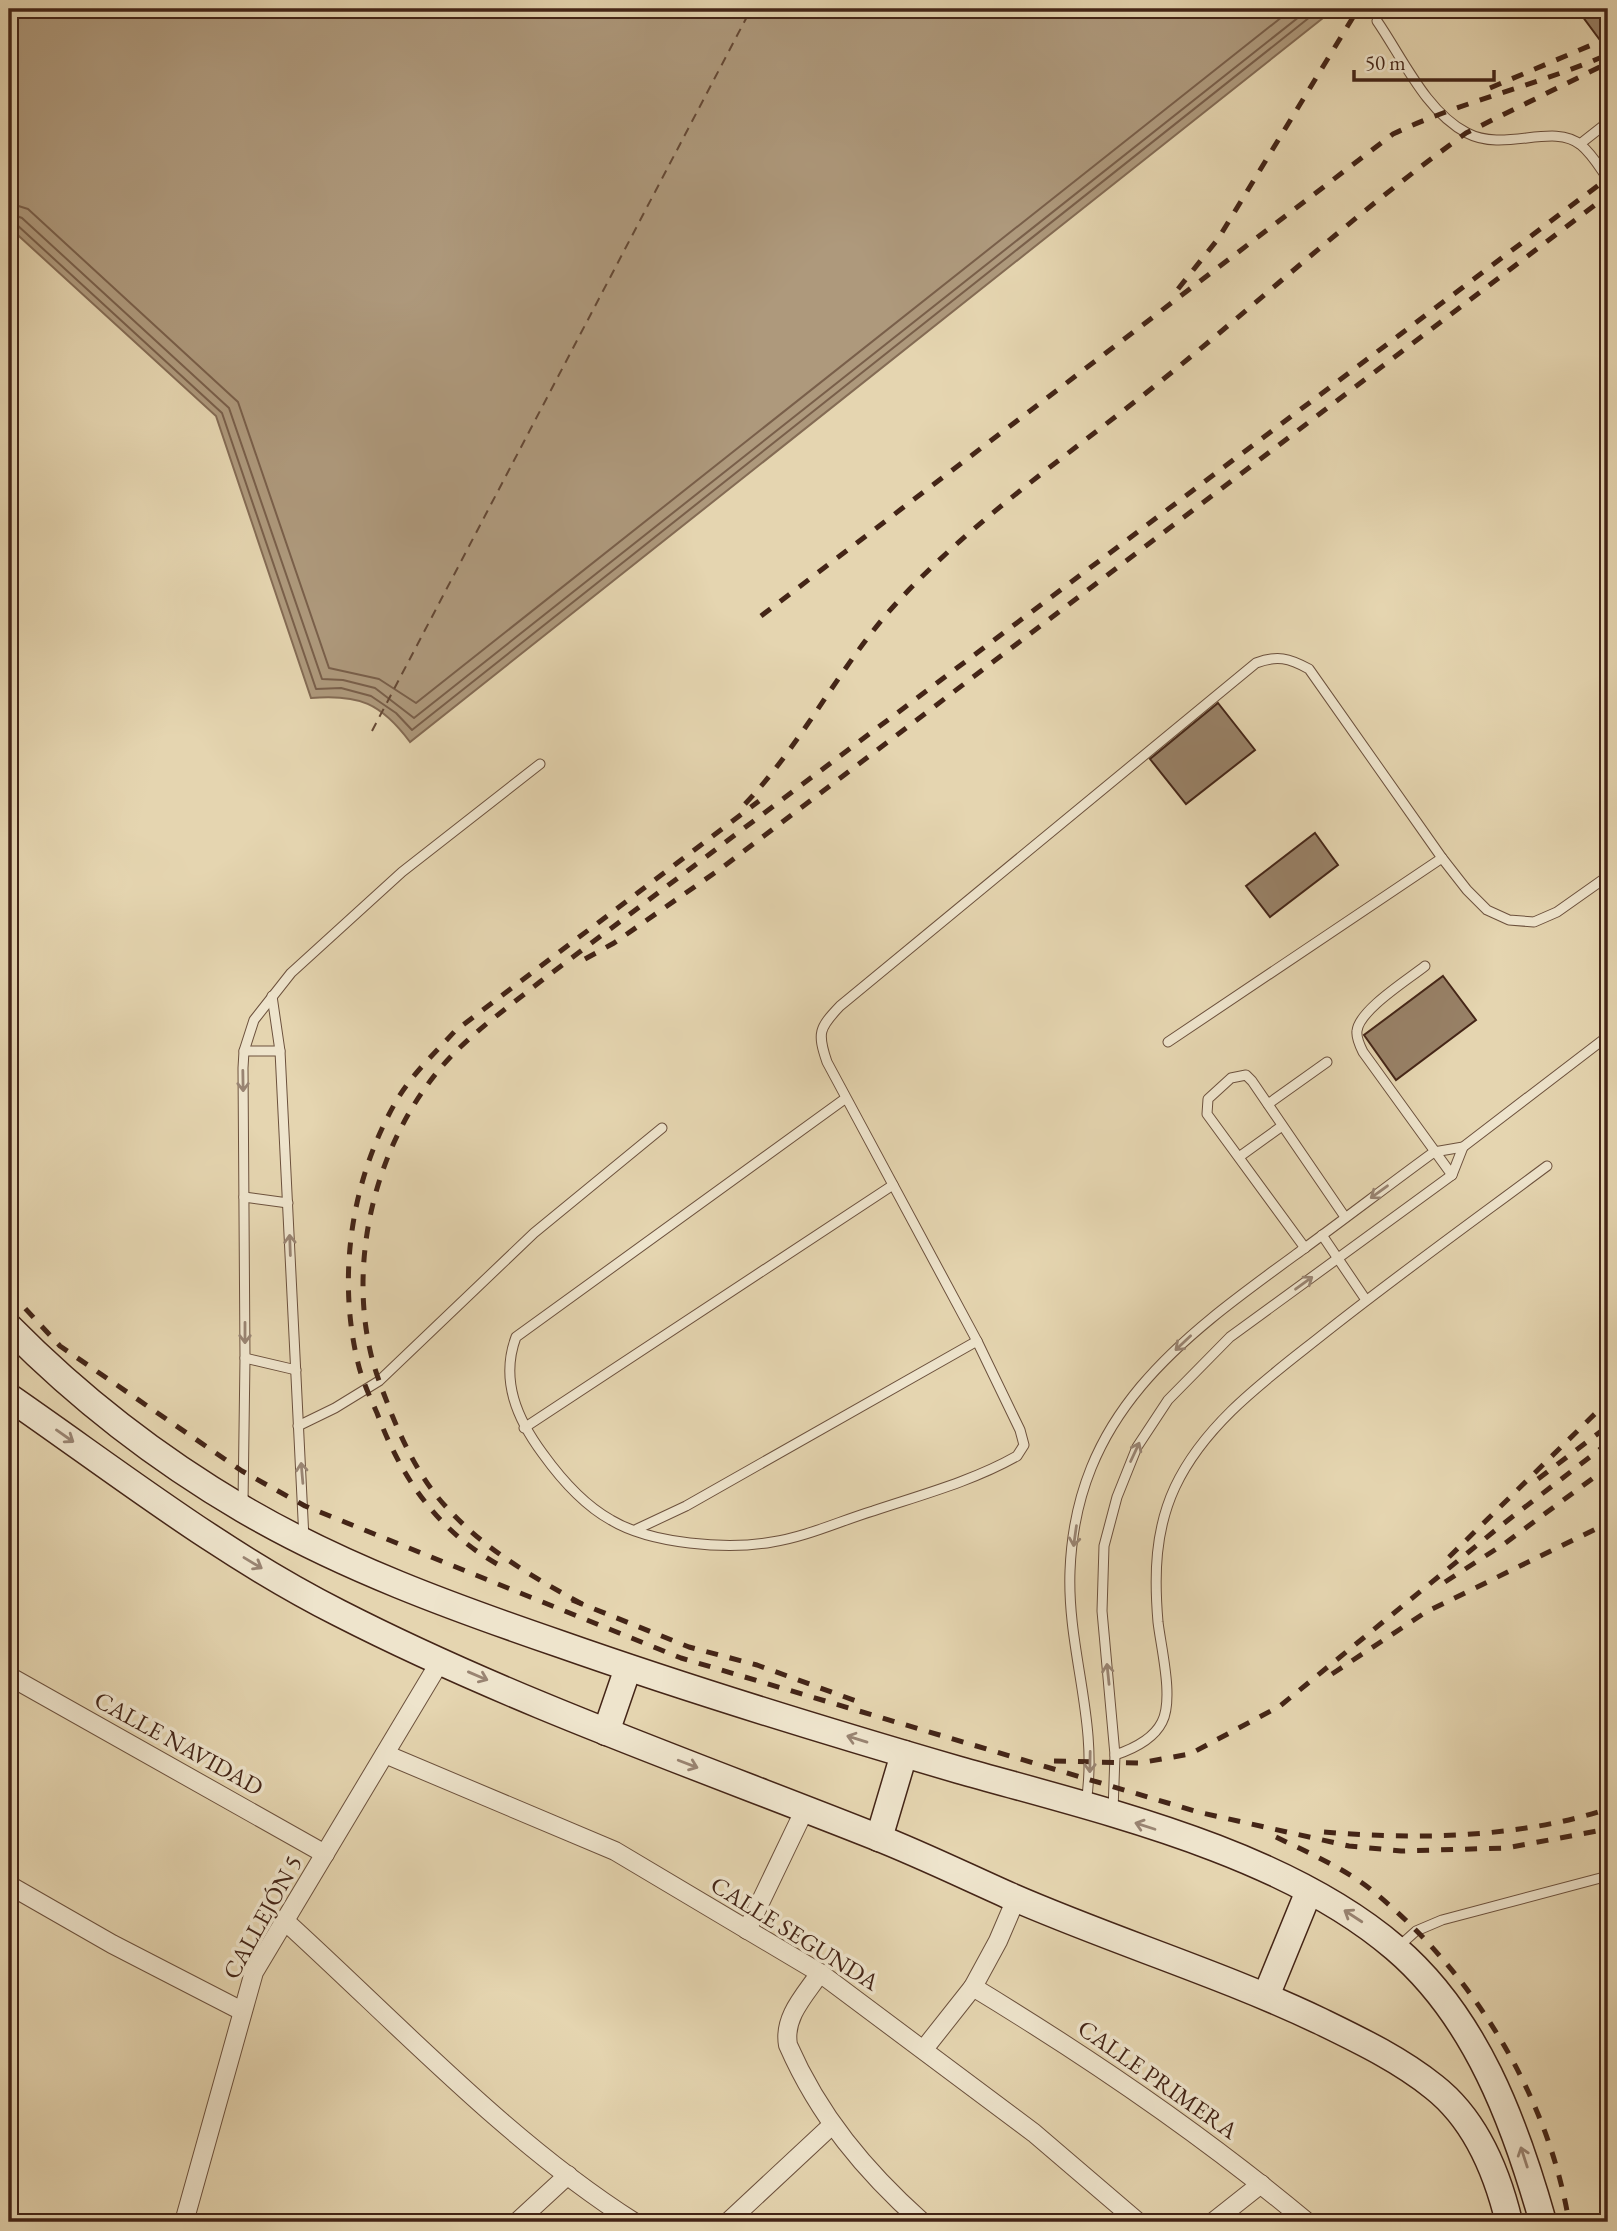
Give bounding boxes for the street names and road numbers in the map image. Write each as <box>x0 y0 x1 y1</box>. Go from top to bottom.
street label: CALLE NAVIDAD <box>89 1684 269 1802</box>
street label: CALLEJÓN 5 <box>215 1850 309 1984</box>
street label: CALLE SEGUNDA <box>705 1869 885 1997</box>
street label: CALLE PRIMERA <box>1072 2012 1244 2146</box>

